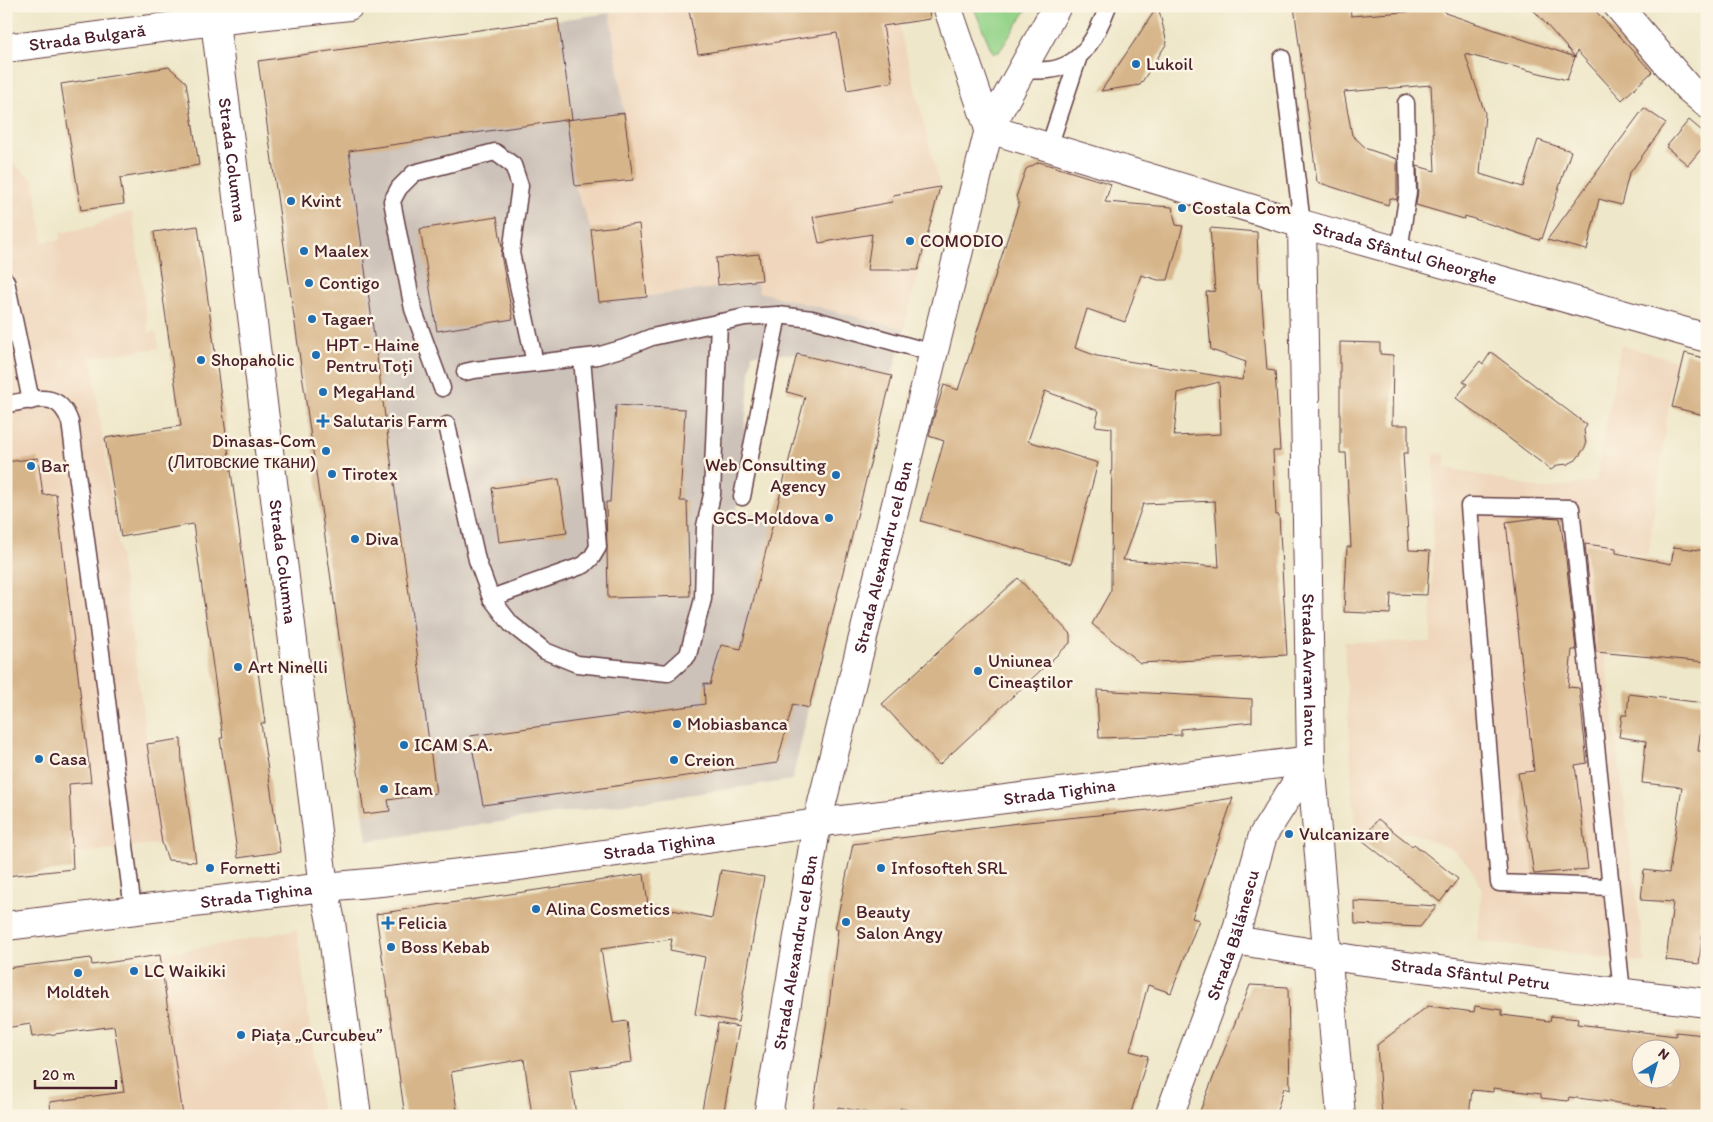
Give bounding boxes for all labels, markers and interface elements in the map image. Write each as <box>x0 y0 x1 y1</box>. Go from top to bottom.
street label: Strada Bulgară <box>28 19 148 56</box>
place label: Lukoil <box>1146 53 1193 75</box>
marker: Lukoil <box>1130 58 1142 70</box>
street label: Strada Columna <box>214 96 251 223</box>
place label: Kvint <box>301 190 342 212</box>
marker: Kvint <box>285 195 297 207</box>
place label: Costala Com <box>1192 197 1291 219</box>
marker: Costala Com <box>1176 202 1188 214</box>
street label: Strada Sfântul Gheorghe <box>1310 217 1500 289</box>
place label: COMODIO <box>920 230 1004 252</box>
marker: COMODIO <box>904 235 916 247</box>
place label: Maalex <box>314 240 369 262</box>
marker: Maalex <box>298 245 310 257</box>
place label: Contigo <box>319 272 380 294</box>
marker: Contigo <box>303 277 315 289</box>
place label: Tagaer <box>322 308 373 330</box>
marker: Tagaer <box>306 313 318 325</box>
place label: HPT - Haine Pentru Toți <box>326 334 419 377</box>
place label: Shopaholic <box>211 349 294 371</box>
marker: HPT - Haine Pentru Toți <box>310 349 322 361</box>
marker: Shopaholic <box>195 354 207 366</box>
place label: MegaHand <box>333 381 415 403</box>
marker: MegaHand <box>317 386 329 398</box>
place label: Salutaris Farm <box>333 410 447 432</box>
marker: Salutaris Farm <box>317 415 329 427</box>
place label: Dinasas-Com (Литовские ткани) <box>167 430 316 473</box>
marker: Dinasas-Com (Литовские ткани) <box>320 445 332 457</box>
place label: Web Consulting Agency <box>705 454 827 497</box>
place label: Bar <box>41 455 70 477</box>
street label: Strada Alexandru cel Bun <box>848 458 917 656</box>
marker: Bar <box>25 460 37 472</box>
place label: Tirotex <box>342 463 397 485</box>
marker: Tirotex <box>326 468 338 480</box>
marker: Web Consulting Agency <box>830 469 842 481</box>
street label: Strada Columna <box>264 498 302 625</box>
place label: GCS-Moldova <box>713 507 820 529</box>
marker: GCS-Moldova <box>823 512 835 524</box>
place label: Diva <box>365 528 399 550</box>
marker: Diva <box>349 533 361 545</box>
street label: Strada Avram Iancu <box>1297 593 1322 747</box>
place label: Uniunea Cineaștilor <box>988 650 1074 693</box>
place label: Art Ninelli <box>248 656 328 678</box>
marker: Art Ninelli <box>232 661 244 673</box>
marker: Uniunea Cineaștilor <box>972 665 984 677</box>
place label: Mobiasbanca <box>687 713 788 735</box>
marker: Mobiasbanca <box>671 718 683 730</box>
place label: ICAM S.A. <box>414 734 493 756</box>
marker: ICAM S.A. <box>398 739 410 751</box>
place label: Casa <box>49 748 87 770</box>
place label: Creion <box>684 749 735 771</box>
marker: Casa <box>33 753 45 765</box>
marker: Creion <box>668 754 680 766</box>
street label: Strada Tighina <box>1002 774 1117 810</box>
place label: Icam <box>394 778 434 800</box>
marker: Icam <box>378 783 390 795</box>
place label: Vulcanizare <box>1299 823 1390 845</box>
street label: Strada Tighina <box>602 827 716 865</box>
marker: Vulcanizare <box>1283 828 1295 840</box>
street label: Strada Alexandru cel Bun <box>768 853 823 1051</box>
place label: Fornetti <box>220 857 281 879</box>
place label: Infosofteh SRL <box>891 857 1007 879</box>
marker: Fornetti <box>204 862 216 874</box>
marker: Infosofteh SRL <box>875 862 887 874</box>
street label: Strada Bălănescu <box>1202 867 1264 1003</box>
street label: Strada Tighina <box>199 878 313 913</box>
place label: Alina Cosmetics <box>546 898 670 920</box>
place label: Beauty Salon Angy <box>856 901 943 944</box>
marker: Alina Cosmetics <box>530 903 542 915</box>
place label: Felicia <box>398 912 448 934</box>
marker: Beauty Salon Angy <box>840 916 852 928</box>
marker: Felicia <box>382 917 394 929</box>
place label: Boss Kebab <box>401 936 490 958</box>
marker: Boss Kebab <box>385 941 397 953</box>
street label: Strada Sfântul Petru <box>1390 953 1551 995</box>
place label: LC Waikiki <box>144 960 226 982</box>
marker: LC Waikiki <box>128 965 140 977</box>
marker: Moldteh <box>72 967 84 979</box>
place label: Moldteh <box>46 981 110 1003</box>
place label: Piața „Curcubeu” <box>251 1024 383 1046</box>
marker: Piața „Curcubeu” <box>235 1029 247 1041</box>
north arrow <box>1630 1040 1680 1090</box>
text: N <box>1655 1045 1673 1064</box>
scale bar <box>35 1057 116 1089</box>
text: 20 m <box>42 1066 76 1084</box>

